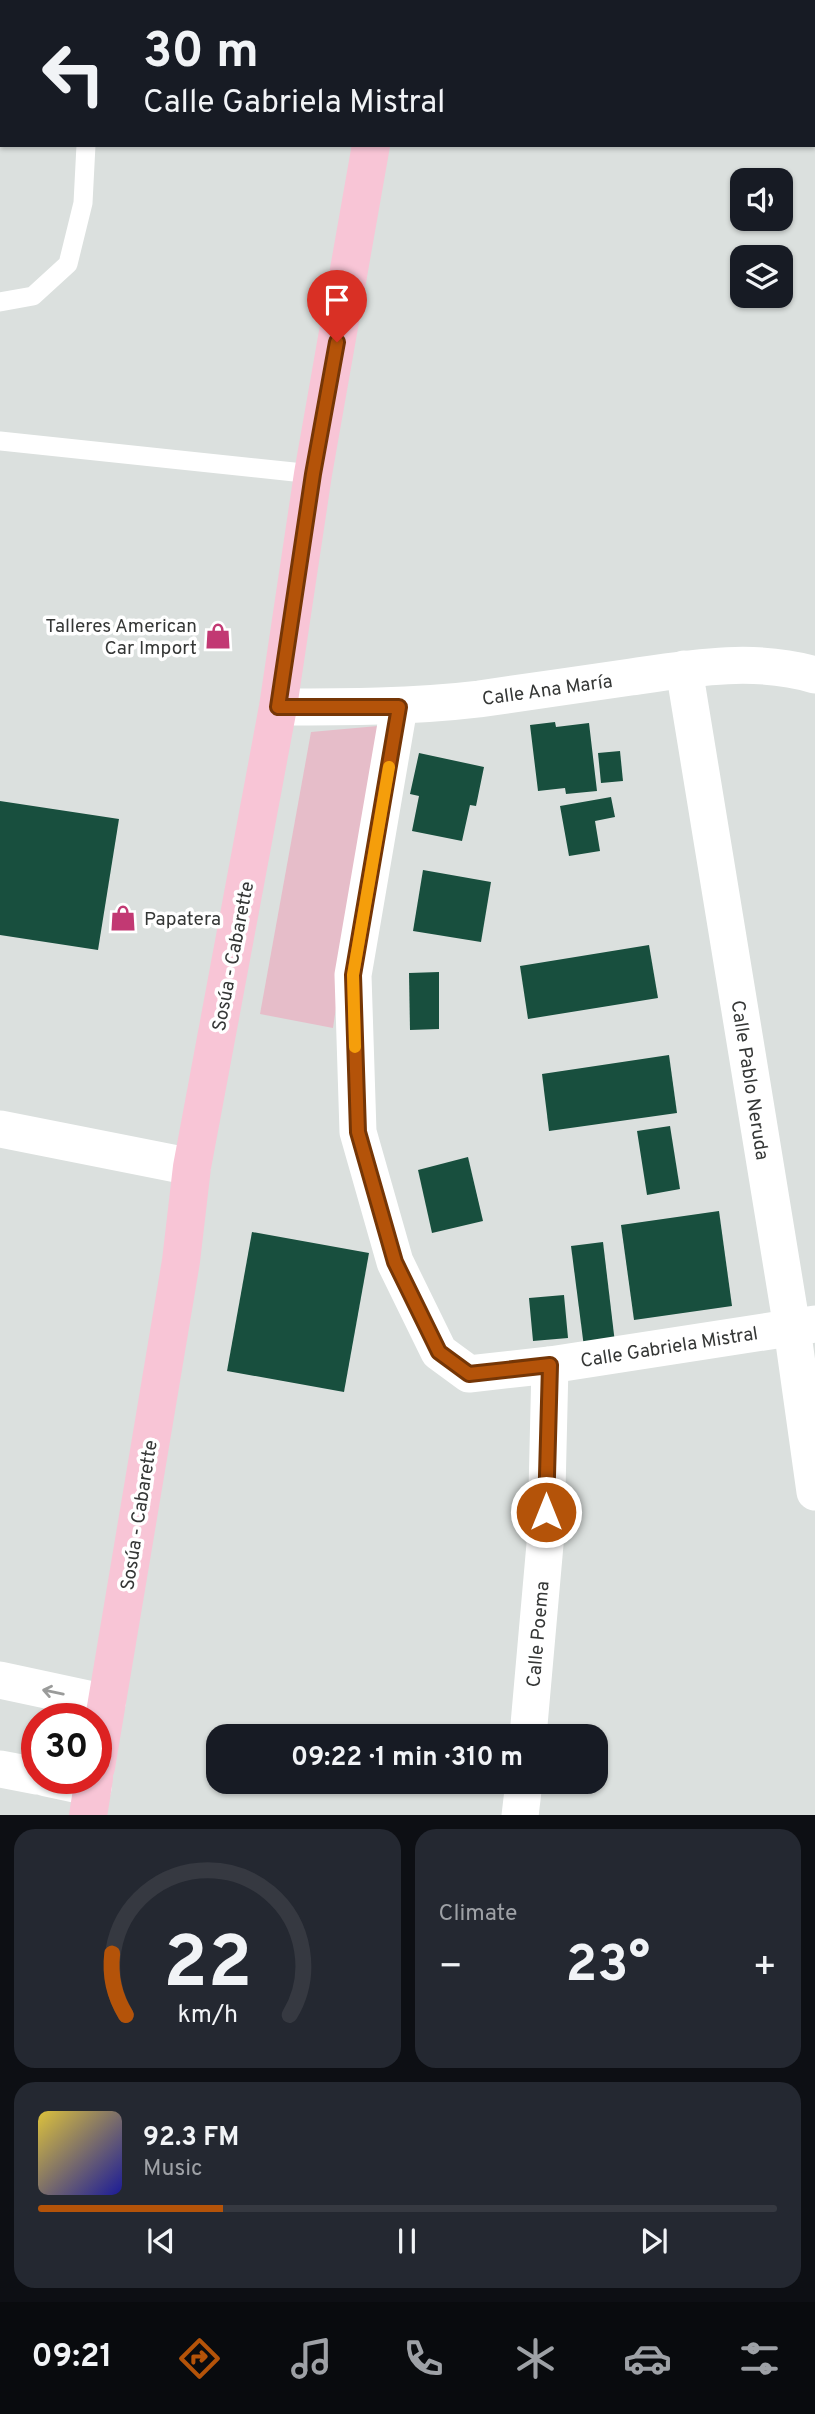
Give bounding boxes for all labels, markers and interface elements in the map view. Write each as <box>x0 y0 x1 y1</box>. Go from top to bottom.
text: 30 m <box>143 23 259 85</box>
icon: left <box>28 28 119 119</box>
text: Calle Gabriela Mistral <box>143 84 445 124</box>
map controls <box>730 168 793 308</box>
button: sound <box>730 168 793 231</box>
button: layers <box>730 245 793 308</box>
pin <box>307 270 367 342</box>
icon: arrive <box>318 281 356 319</box>
place label: Talleres American Car Import <box>45 615 197 661</box>
shop icon: Talleres American Car Import <box>203 621 233 651</box>
street label: Calle Ana María <box>481 670 614 712</box>
street label: Sosúa - Cabarette <box>208 880 260 1033</box>
shop icon: Papatera <box>108 903 138 933</box>
place label: Papatera <box>144 908 221 932</box>
street label: Calle Pablo Neruda <box>725 999 774 1162</box>
street label: Calle Gabriela Mistral <box>579 1322 760 1374</box>
street label: Sosúa - Cabarette <box>116 1438 164 1592</box>
position arrow <box>509 1475 583 1549</box>
street label: Calle Poema <box>522 1580 556 1688</box>
one-way arrow <box>42 1684 65 1698</box>
speed limit sign: 30 <box>21 1703 112 1794</box>
text: 09:22 · 1 min · 310 m <box>291 1742 523 1775</box>
text: Climate <box>439 1900 517 1929</box>
text: 22 <box>163 1921 252 2013</box>
text: 23° <box>565 1934 650 2000</box>
text: − <box>439 1944 463 1993</box>
text: + <box>752 1944 777 1993</box>
text: km/h <box>177 1999 238 2031</box>
text: 92.3 FM <box>143 2122 239 2155</box>
text: Music <box>143 2155 203 2184</box>
icon: previous <box>142 2222 180 2260</box>
icon: pause <box>388 2222 426 2260</box>
icon: next <box>635 2222 673 2260</box>
icon: directions <box>175 2334 224 2383</box>
icon: music <box>287 2334 336 2383</box>
icon: phone <box>399 2334 448 2383</box>
icon: climate <box>511 2334 560 2383</box>
icon: car <box>623 2334 672 2383</box>
icon: filters <box>735 2334 784 2383</box>
text: 09:21 <box>31 2338 112 2378</box>

